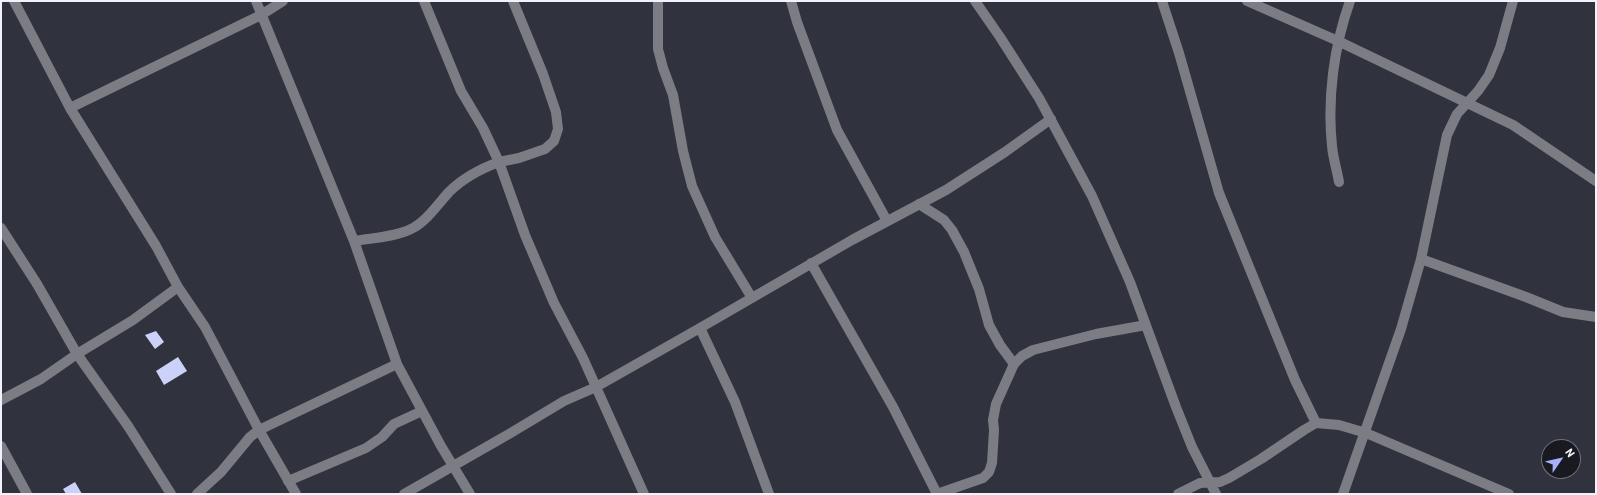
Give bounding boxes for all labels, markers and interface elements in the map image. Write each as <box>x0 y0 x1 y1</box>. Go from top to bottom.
north arrow <box>1541 439 1581 479</box>
text: N <box>1563 446 1578 459</box>

